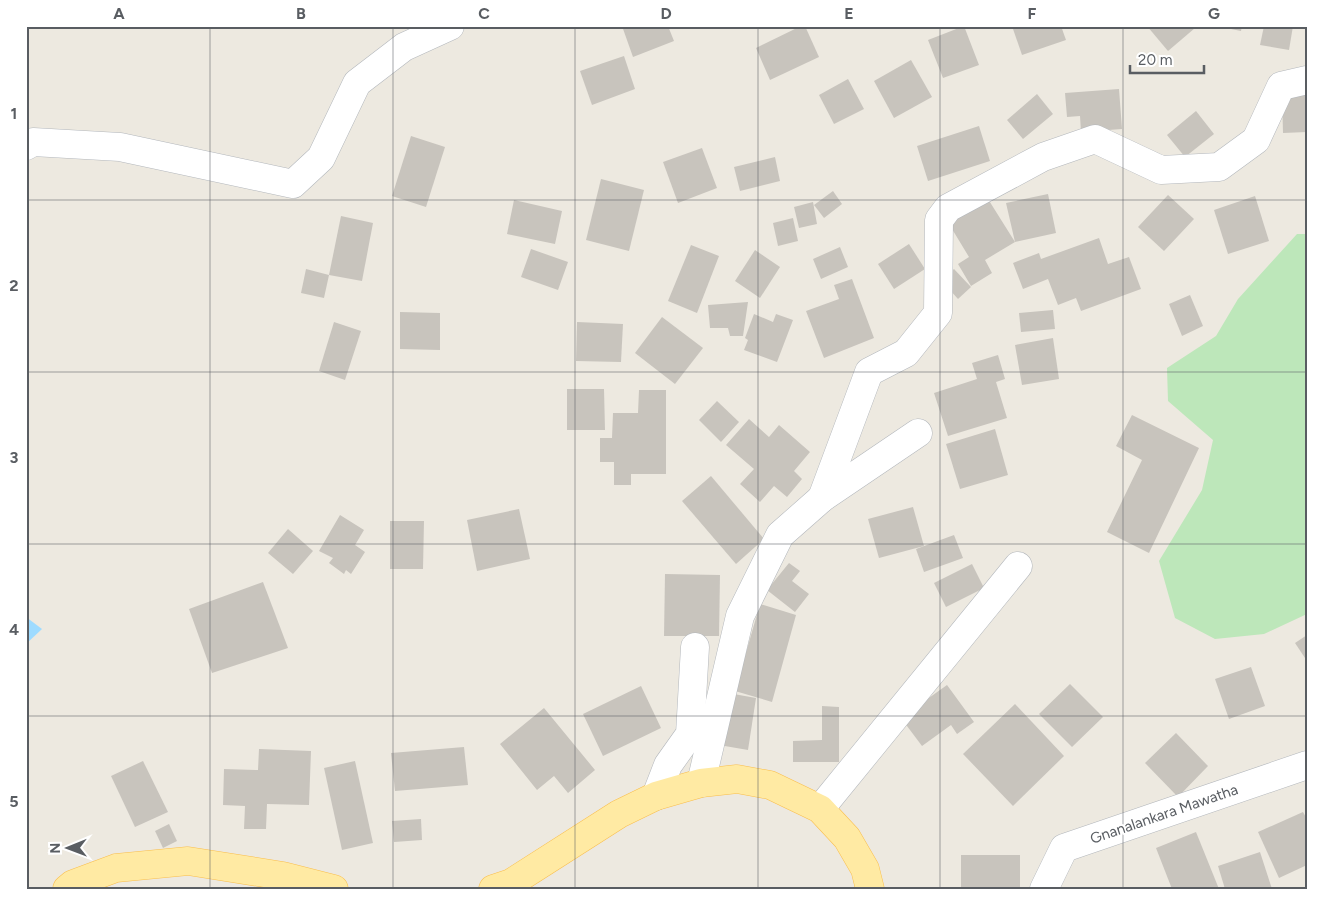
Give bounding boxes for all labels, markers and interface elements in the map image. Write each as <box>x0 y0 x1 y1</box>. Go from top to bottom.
text: A <box>113 4 125 23</box>
text: B <box>296 4 306 23</box>
text: C <box>478 4 490 23</box>
text: D <box>660 4 672 23</box>
text: E <box>844 4 854 23</box>
text: F <box>1028 4 1037 23</box>
text: G <box>1208 4 1220 23</box>
scale bar <box>1130 42 1204 74</box>
text: 20 m <box>1138 51 1172 69</box>
text: 1 <box>11 104 17 123</box>
text: 2 <box>9 276 19 295</box>
text: 3 <box>10 448 19 467</box>
text: 4 <box>9 620 19 639</box>
street label: Gnanalankara Mawatha <box>1088 780 1240 848</box>
text: 5 <box>9 792 19 811</box>
north arrow <box>42 822 92 872</box>
text: N <box>47 843 64 854</box>

